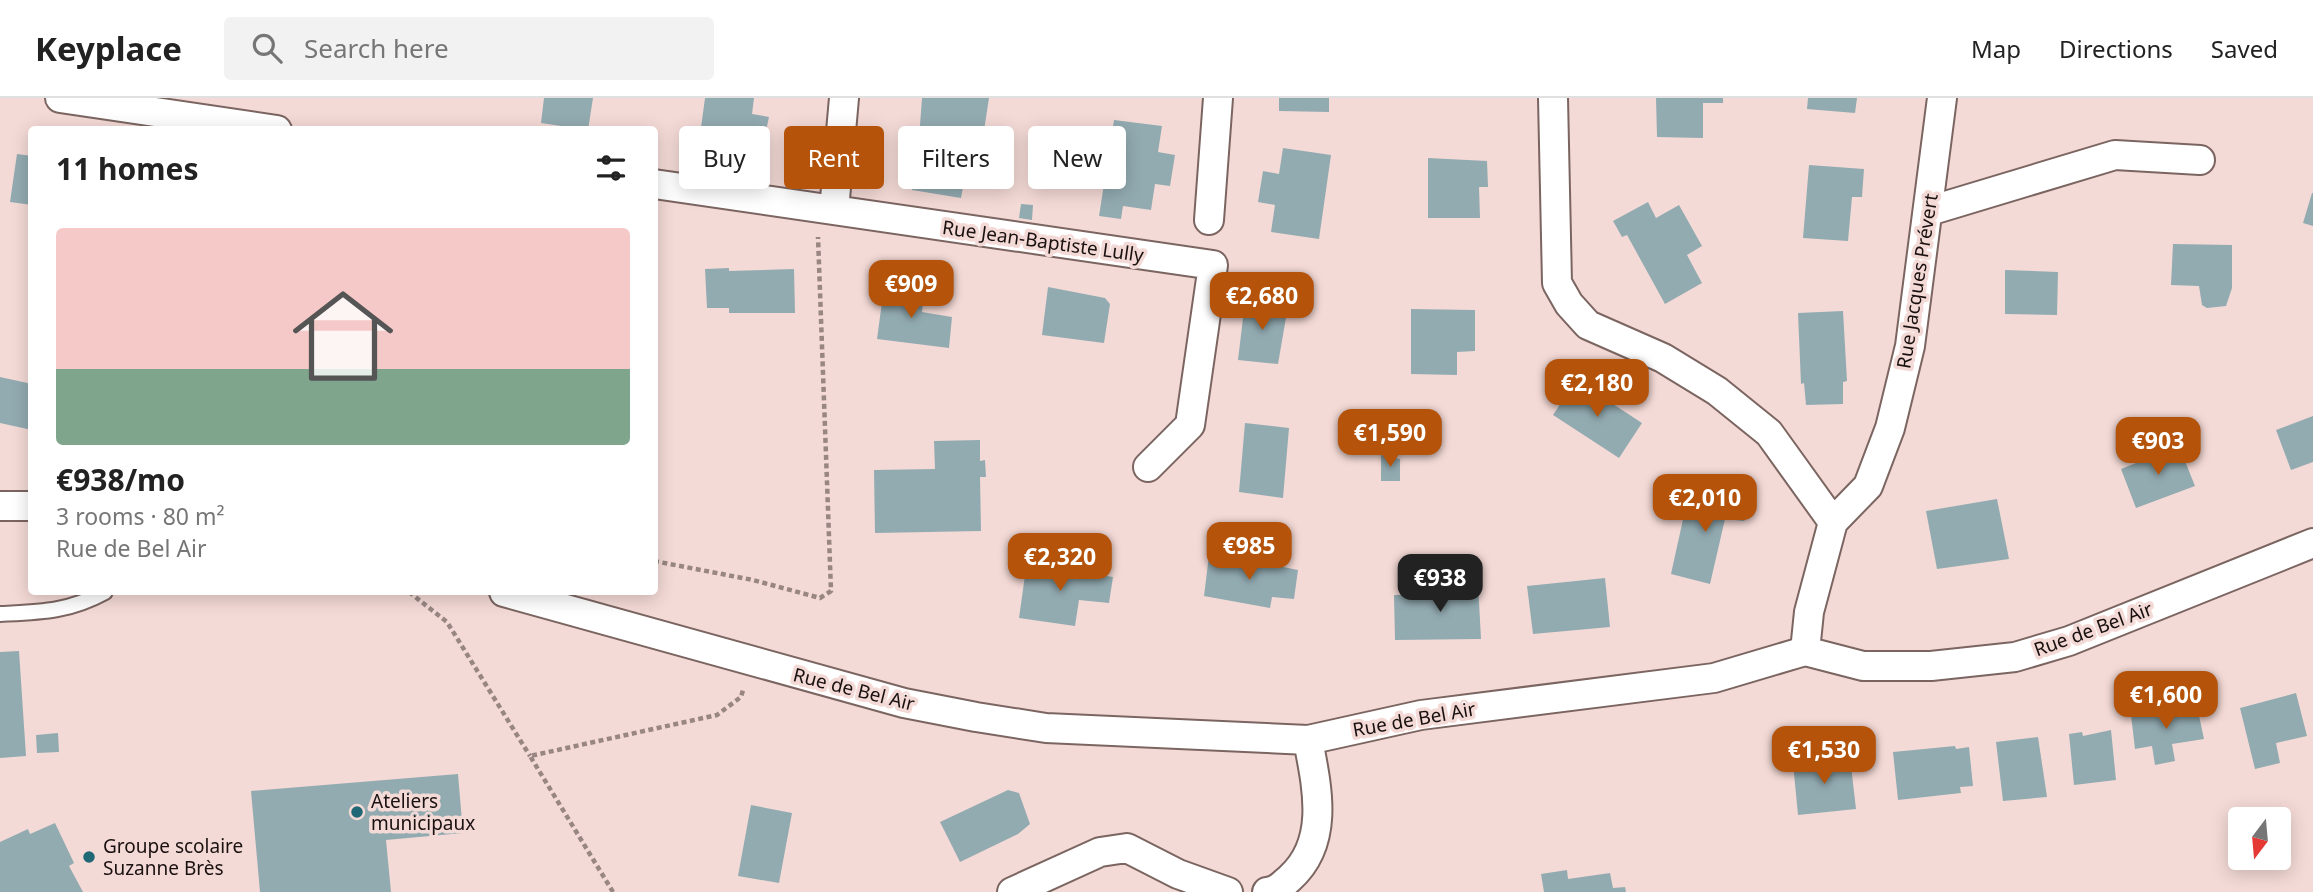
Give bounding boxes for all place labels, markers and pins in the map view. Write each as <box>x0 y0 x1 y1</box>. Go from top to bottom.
pin: €909 <box>870 260 952 320</box>
pin: €2,680 <box>1205 272 1319 332</box>
pin: €2,180 <box>1540 360 1654 419</box>
pin: €1,590 <box>1333 410 1447 469</box>
pin: €903 <box>2117 418 2199 477</box>
pin: €2,010 <box>1648 474 1762 534</box>
pin: €985 <box>1208 522 1290 582</box>
pin: €2,320 <box>1003 533 1117 593</box>
pin: €938 <box>1399 554 1481 614</box>
pin: €1,600 <box>2109 672 2223 731</box>
pin: €1,530 <box>1767 726 1881 786</box>
place label: Ateliers municipaux <box>371 788 475 836</box>
marker: Ateliers municipaux <box>349 804 365 820</box>
place label: Groupe scolaire Suzanne Brès <box>103 833 243 881</box>
marker: Groupe scolaire Suzanne Brès <box>81 849 97 865</box>

